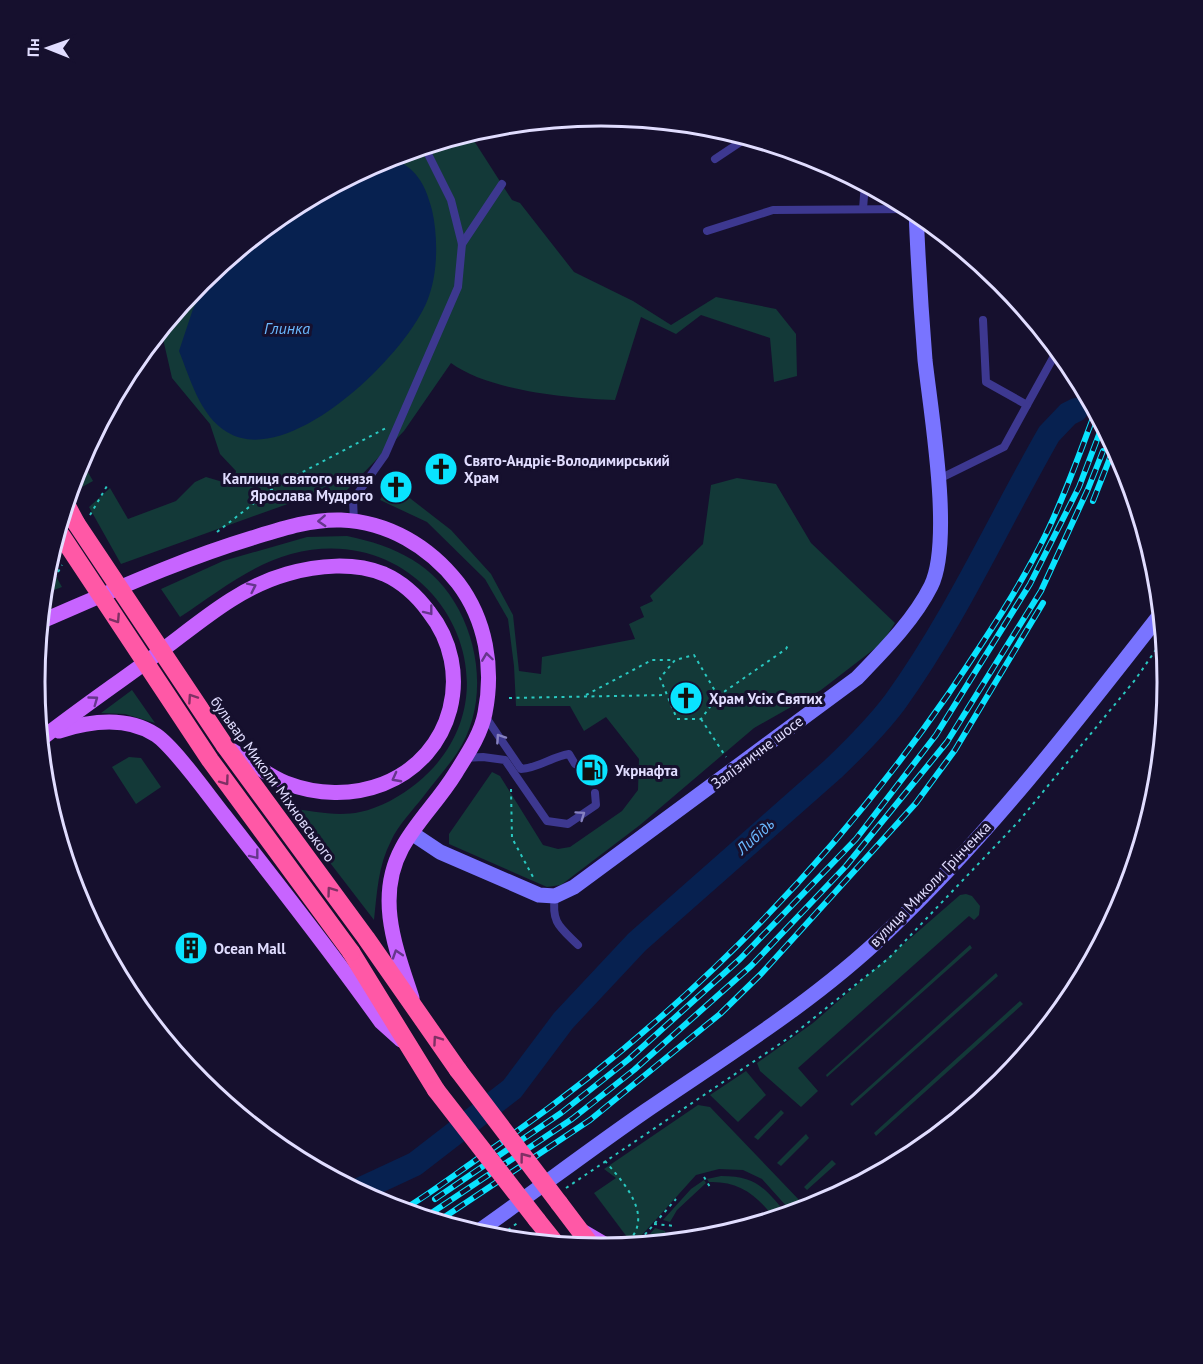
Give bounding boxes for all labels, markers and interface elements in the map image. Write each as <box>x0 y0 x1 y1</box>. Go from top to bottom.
north arrow <box>18 18 78 78</box>
text: Пн <box>23 38 43 57</box>
water label: Глинка <box>264 318 310 338</box>
church icon: Свято-Андріє-Володимирський Храм <box>423 451 459 487</box>
place label: Свято-Андріє-Володимирський Храм <box>464 451 670 487</box>
place label: Каплиця святого князя Ярослава Мудрого <box>223 469 373 505</box>
church icon: Каплиця святого князя Ярослава Мудрого <box>378 469 414 505</box>
one-way arrow <box>318 515 327 528</box>
one-way arrow <box>246 582 257 594</box>
one-way arrow <box>422 605 433 616</box>
one-way arrow <box>108 613 119 624</box>
one-way arrow <box>482 652 494 662</box>
church icon: Храм Усіх Святих <box>668 680 704 716</box>
place label: Храм Усіх Святих <box>709 689 823 708</box>
street label: бульвар Миколи Міхновського <box>206 692 340 866</box>
one-way arrow <box>188 694 200 704</box>
one-way arrow <box>87 697 98 708</box>
street label: Залізничне шосе <box>707 711 807 793</box>
one-way arrow <box>496 734 507 745</box>
fuel station icon: Укрнафта <box>574 752 610 788</box>
place label: Укрнафта <box>614 761 678 780</box>
one-way arrow <box>391 771 402 782</box>
one-way arrow <box>218 774 229 785</box>
one-way arrow <box>574 811 585 822</box>
water label: Либідь <box>731 814 778 859</box>
street label: вулиця Миколи Грінченка <box>865 817 995 951</box>
one-way arrow <box>247 848 258 859</box>
one-way arrow <box>327 887 338 898</box>
building icon: Ocean Mall <box>173 930 209 966</box>
place label: Ocean Mall <box>214 939 286 958</box>
one-way arrow <box>392 949 405 960</box>
one-way arrow <box>433 1036 444 1047</box>
one-way arrow <box>520 1152 531 1163</box>

